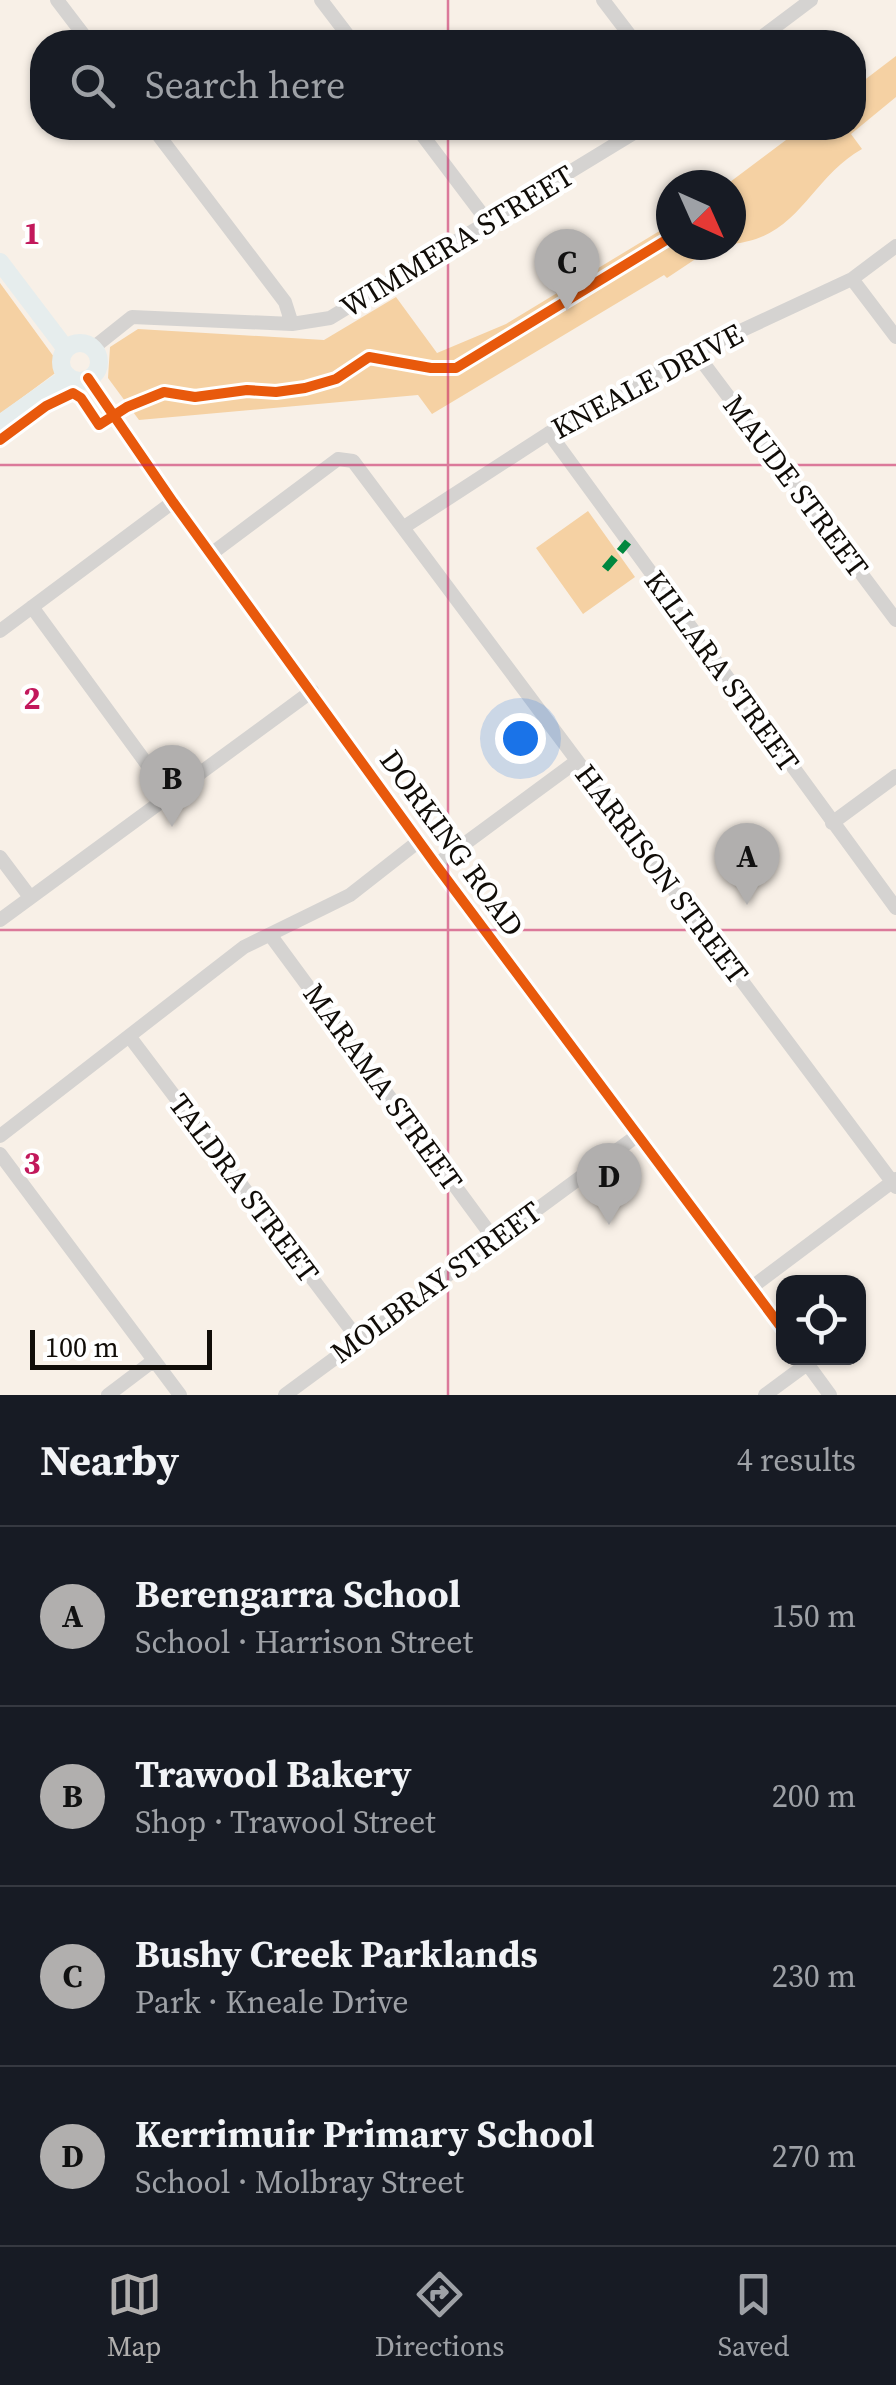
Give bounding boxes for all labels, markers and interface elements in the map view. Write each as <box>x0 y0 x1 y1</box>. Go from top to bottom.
search box <box>30 30 866 140</box>
icon: search <box>65 58 120 113</box>
text: Search here <box>145 59 345 111</box>
street label: WIMMERA STREET <box>332 155 582 327</box>
north arrow <box>656 170 746 260</box>
text: 1 <box>23 211 41 255</box>
pin: C <box>534 228 600 311</box>
street label: KNEALE DRIVE <box>544 313 750 449</box>
street label: MAUDE STREET <box>714 386 878 586</box>
street label: KILLARA STREET <box>635 562 809 780</box>
text: 2 <box>23 676 41 720</box>
your location <box>495 713 546 764</box>
street label: DORKING ROAD <box>370 741 534 945</box>
pin: B <box>140 744 204 827</box>
street label: HARRISON STREET <box>568 757 756 991</box>
pin: A <box>714 822 780 905</box>
street label: MARAMA STREET <box>294 975 472 1199</box>
street label: TALDRA STREET <box>159 1085 329 1291</box>
text: 3 <box>23 1141 41 1185</box>
pin: D <box>576 1142 642 1225</box>
street label: MOLBRAY STREET <box>322 1192 550 1372</box>
map controls <box>776 1275 866 1365</box>
button: locate <box>776 1275 866 1365</box>
scale bar <box>30 1325 212 1370</box>
text: 100 m <box>45 1328 119 1366</box>
text: Nearby <box>40 1431 179 1489</box>
text: 4 results <box>737 1438 856 1482</box>
text: Berengarra School <box>135 1568 461 1620</box>
text: A <box>62 1594 83 1638</box>
text: 150 m <box>772 1594 856 1638</box>
text: School · Harrison Street <box>135 1620 473 1664</box>
text: Trawool Bakery <box>135 1748 412 1800</box>
text: B <box>62 1774 83 1818</box>
text: 200 m <box>772 1774 856 1818</box>
text: Shop · Trawool Street <box>135 1800 436 1844</box>
text: Bushy Creek Parklands <box>135 1928 538 1980</box>
text: C <box>63 1954 82 1998</box>
text: 230 m <box>772 1954 856 1998</box>
text: Park · Kneale Drive <box>135 1980 409 2024</box>
text: Kerrimuir Primary School <box>135 2108 595 2160</box>
text: D <box>61 2134 84 2178</box>
text: 270 m <box>772 2134 856 2178</box>
text: School · Molbray Street <box>135 2160 464 2204</box>
tab: Map <box>107 2267 162 2365</box>
tab: Directions <box>375 2267 504 2365</box>
tab: Saved <box>718 2267 789 2365</box>

